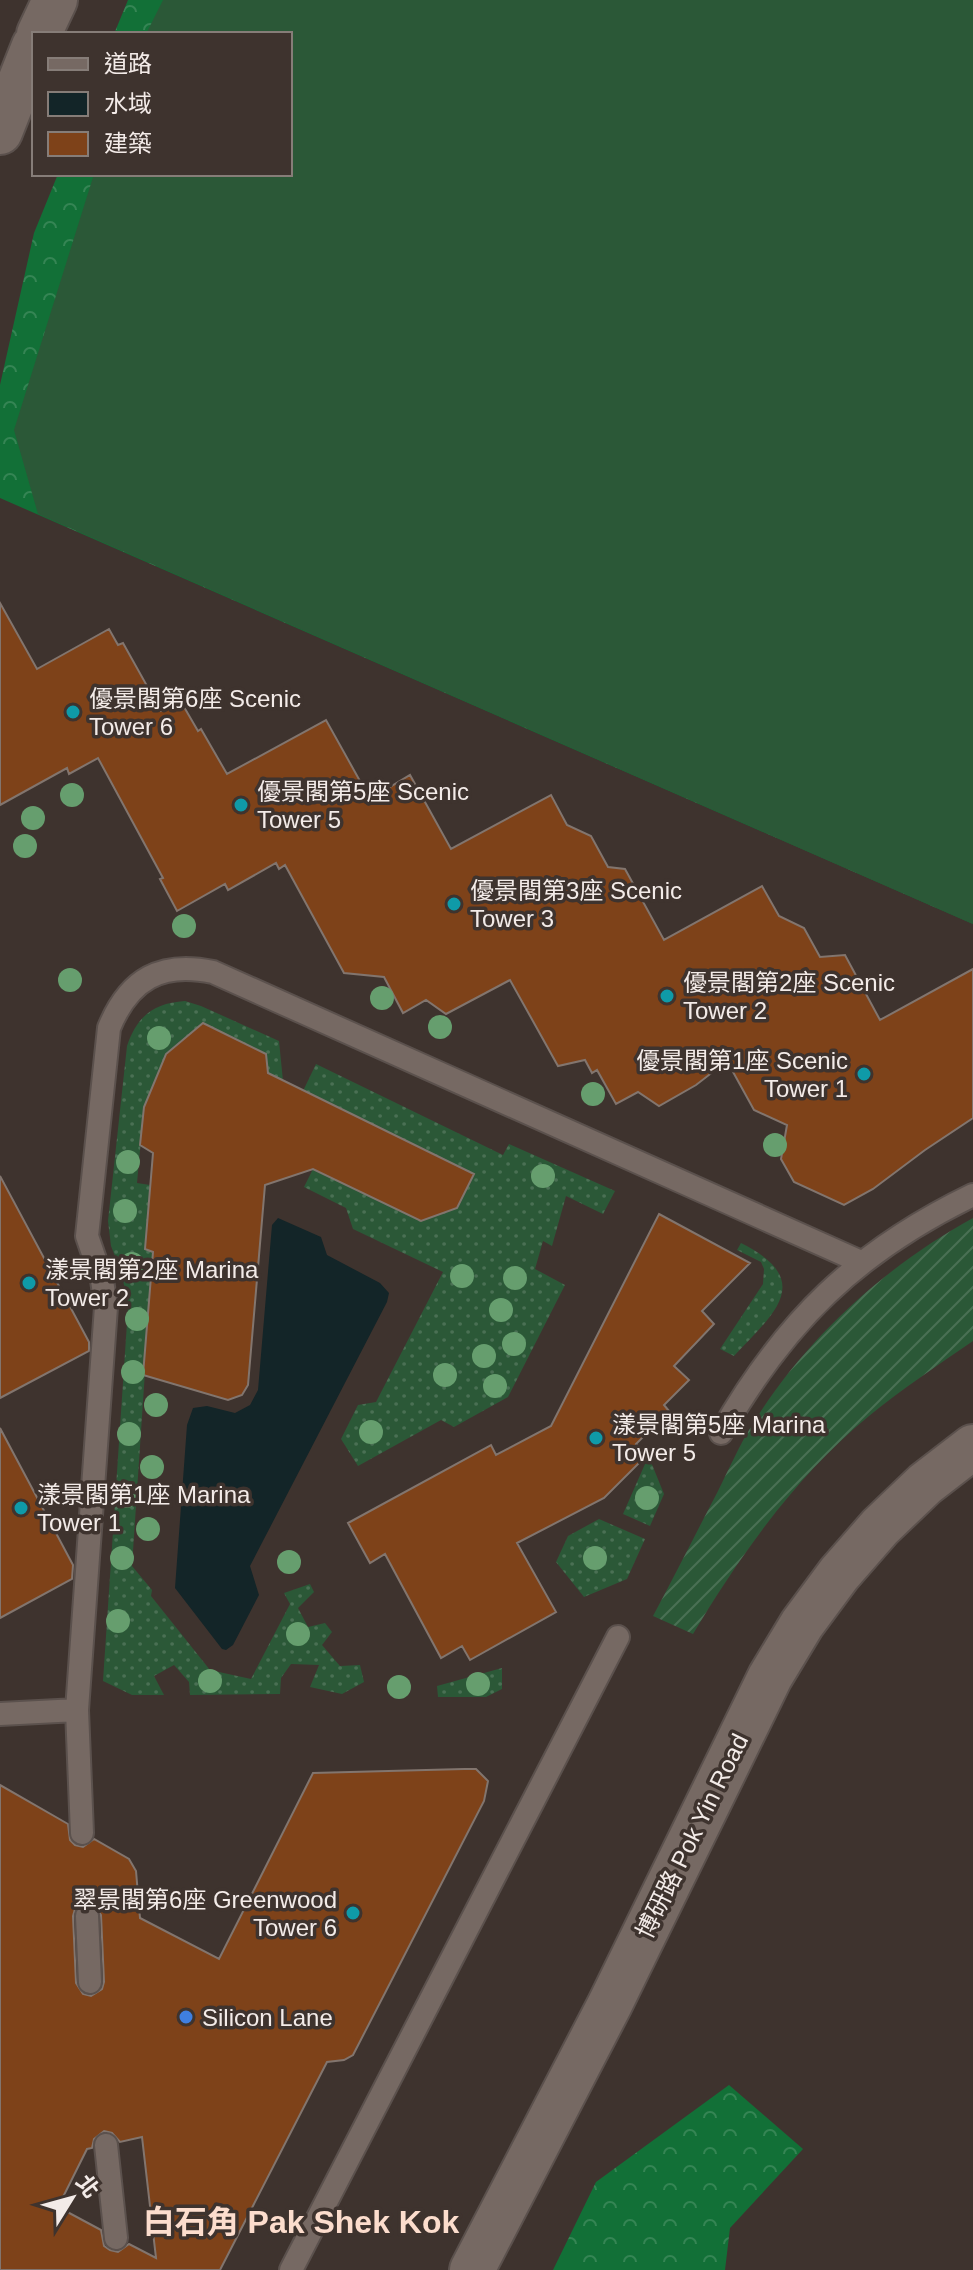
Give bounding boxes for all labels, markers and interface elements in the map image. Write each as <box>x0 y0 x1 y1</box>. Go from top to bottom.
legend <box>32 32 292 176</box>
text: 道路 <box>104 50 152 77</box>
text: 水域 <box>104 90 152 117</box>
text: 建築 <box>104 130 152 157</box>
place label: 優景閣第6座 Scenic Tower 6 <box>89 685 301 740</box>
marker: 優景閣第6座 Scenic Tower 6 <box>64 703 82 721</box>
place label: 優景閣第5座 Scenic Tower 5 <box>257 778 469 833</box>
marker: 優景閣第5座 Scenic Tower 5 <box>232 796 250 814</box>
place label: 優景閣第3座 Scenic Tower 3 <box>470 877 682 932</box>
marker: 優景閣第3座 Scenic Tower 3 <box>445 895 463 913</box>
place label: 優景閣第2座 Scenic Tower 2 <box>683 969 895 1024</box>
marker: 優景閣第2座 Scenic Tower 2 <box>658 987 676 1005</box>
place label: 優景閣第1座 Scenic Tower 1 <box>636 1047 848 1102</box>
marker: 優景閣第1座 Scenic Tower 1 <box>855 1065 873 1083</box>
place label: 漾景閣第2座 Marina Tower 2 <box>45 1256 259 1311</box>
marker: 漾景閣第2座 Marina Tower 2 <box>20 1274 38 1292</box>
place label: 漾景閣第5座 Marina Tower 5 <box>612 1411 826 1466</box>
marker: 漾景閣第5座 Marina Tower 5 <box>587 1429 605 1447</box>
place label: 漾景閣第1座 Marina Tower 1 <box>37 1481 251 1536</box>
marker: 漾景閣第1座 Marina Tower 1 <box>12 1499 30 1517</box>
street label: 博研路 Pok Yin Road <box>631 1729 753 1943</box>
place label: 翠景閣第6座 Greenwood Tower 6 <box>73 1886 337 1941</box>
marker: 翠景閣第6座 Greenwood Tower 6 <box>344 1904 362 1922</box>
place label: Silicon Lane <box>202 2004 333 2031</box>
marker: Silicon Lane <box>177 2008 195 2026</box>
north arrow <box>32 2158 112 2238</box>
text: 北 <box>71 2170 104 2203</box>
district label: 白石角 Pak Shek Kok <box>143 2204 459 2240</box>

